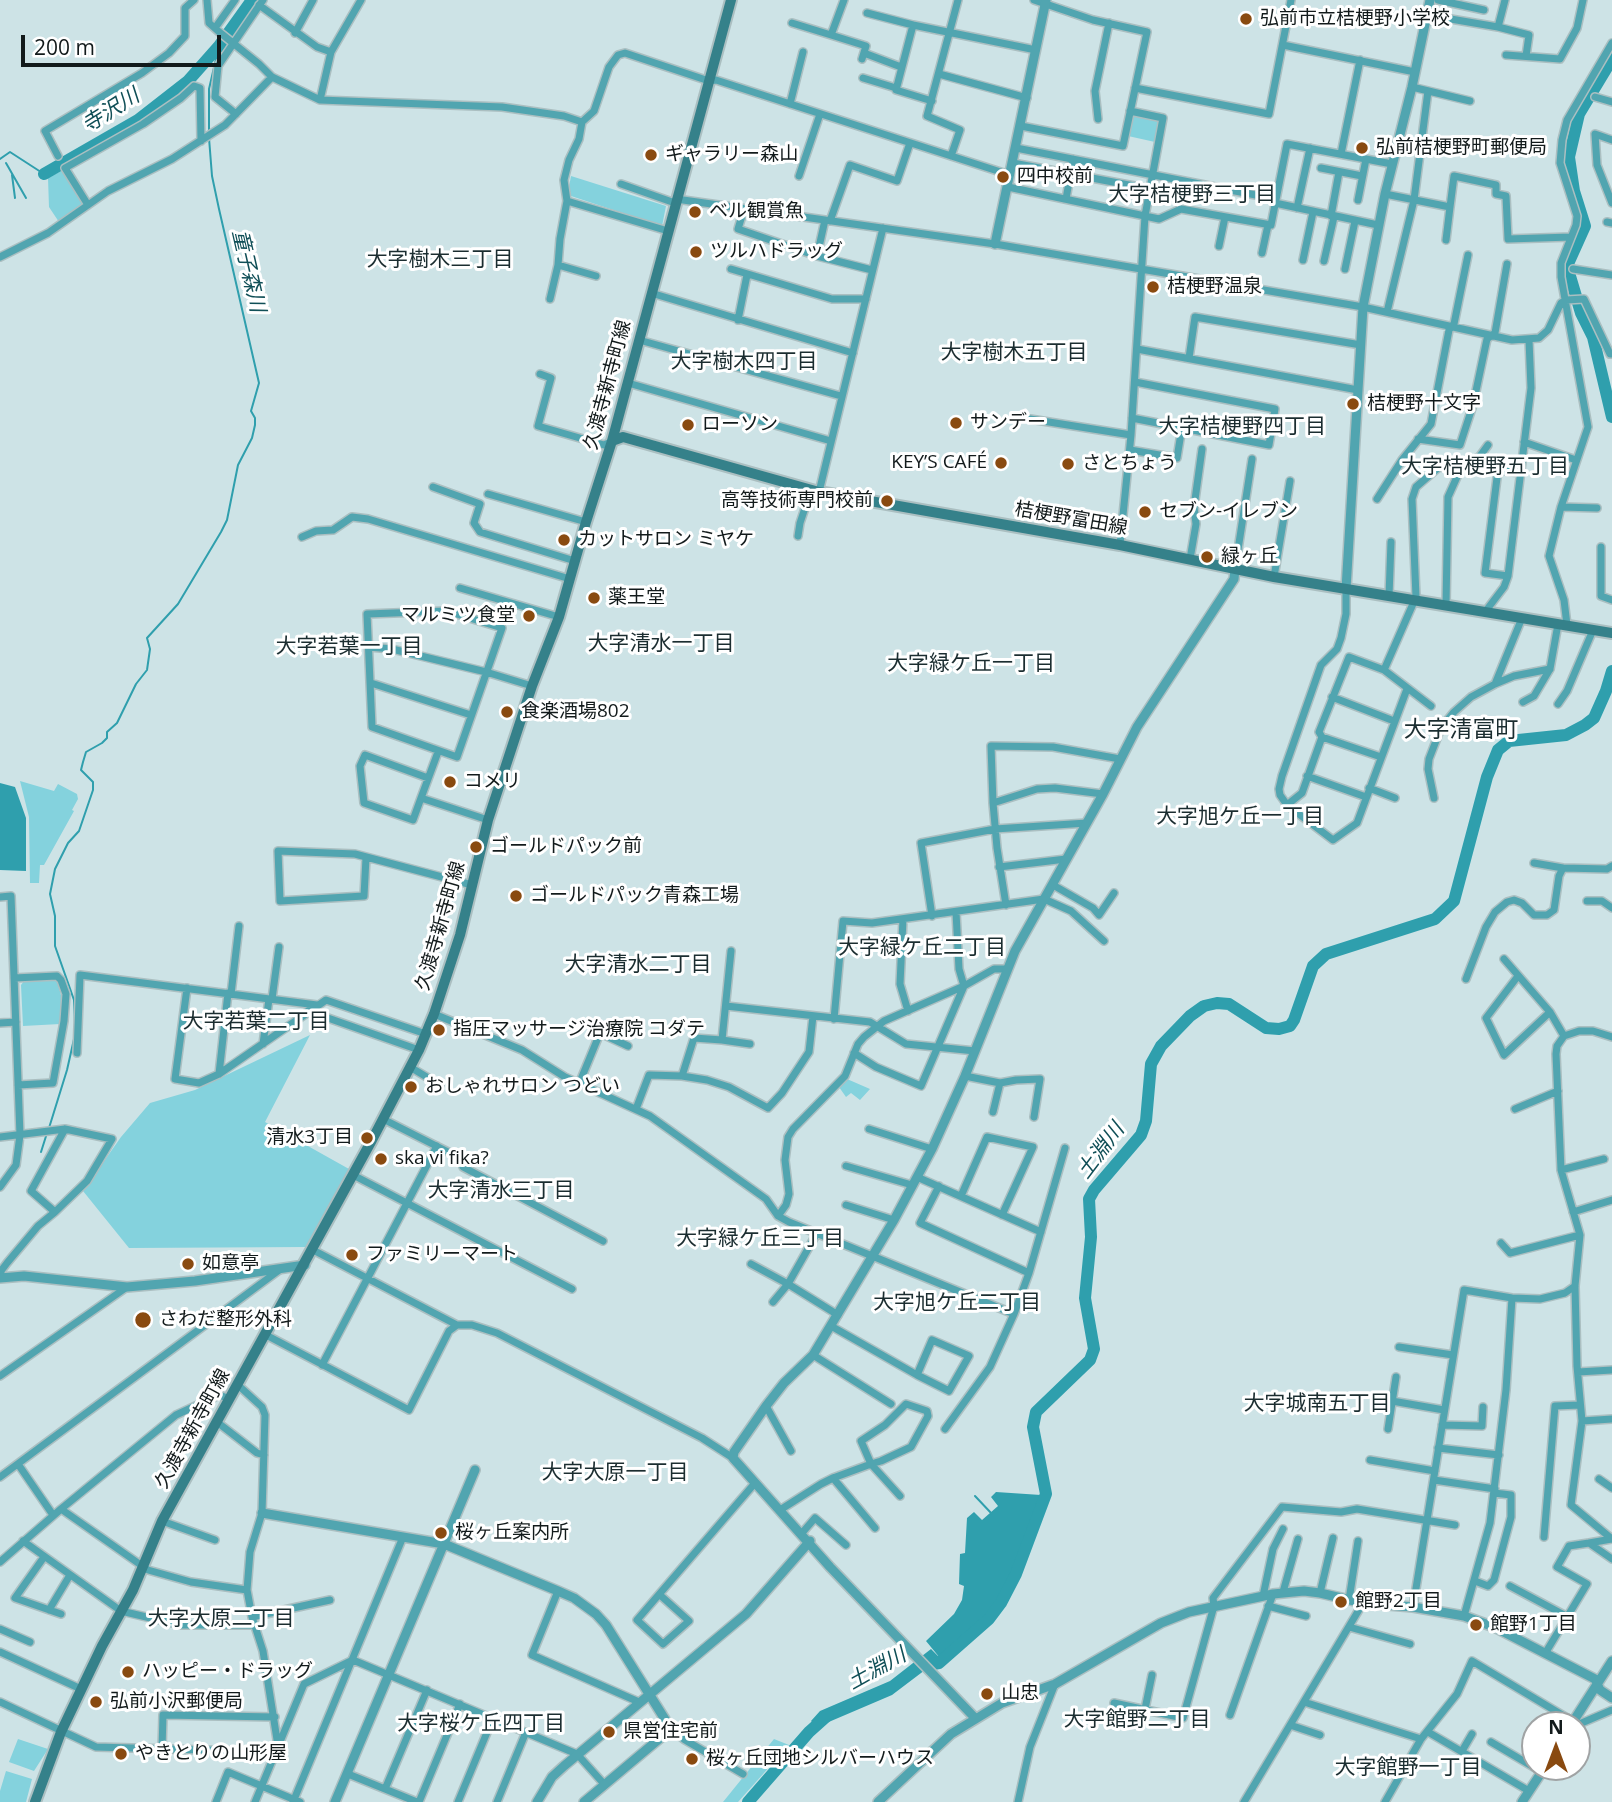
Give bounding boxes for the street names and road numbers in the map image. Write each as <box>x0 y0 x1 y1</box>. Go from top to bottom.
street label: 久渡寺新寺町線 <box>580 318 636 452</box>
street label: 桔梗野富田線 <box>1013 498 1129 540</box>
street label: 久渡寺新寺町線 <box>412 859 470 993</box>
street label: 久渡寺新寺町線 <box>151 1365 235 1493</box>

